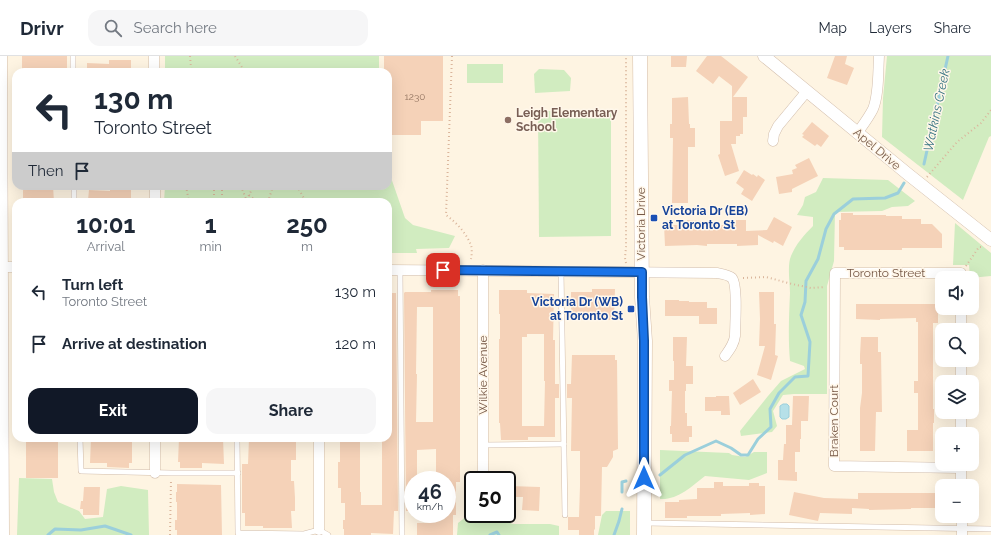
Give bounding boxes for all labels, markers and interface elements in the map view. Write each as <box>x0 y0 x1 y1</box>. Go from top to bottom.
search box <box>88 10 368 46</box>
text: Drivr <box>20 17 64 39</box>
icon: search <box>102 17 124 39</box>
text: Search here <box>134 19 217 37</box>
text: Map <box>819 20 847 36</box>
text: Layers <box>869 20 912 36</box>
text: Share <box>934 20 971 36</box>
water label: Watkins Creek <box>920 67 953 153</box>
text: 130 m <box>94 83 173 116</box>
icon: left <box>28 84 80 136</box>
house number: 1230 <box>405 91 425 102</box>
place label: Leigh Elementary School <box>516 106 618 134</box>
marker: Leigh Elementary School <box>503 115 513 125</box>
text: Toronto Street <box>94 117 212 138</box>
street label: Apel Drive <box>851 125 903 173</box>
icon: arrive <box>71 160 93 182</box>
text: Then <box>28 162 63 180</box>
street label: Victoria Drive <box>634 187 648 261</box>
place label: Victoria Dr (EB) at Toronto St <box>662 204 748 232</box>
text: 10:01 <box>76 210 135 239</box>
text: 1 <box>205 210 217 239</box>
text: 250 <box>286 210 328 239</box>
marker: Victoria Dr (EB) at Toronto St <box>649 213 659 223</box>
text: Arrival <box>87 239 125 254</box>
text: min <box>200 239 222 254</box>
text: m <box>301 239 313 254</box>
pin <box>426 253 460 287</box>
icon: arrive <box>432 259 454 281</box>
street label: Toronto Street <box>847 266 925 280</box>
map controls <box>935 271 979 523</box>
button: sound <box>935 271 979 315</box>
text: Turn left <box>62 276 123 294</box>
icon: left <box>28 281 50 303</box>
text: 130 m <box>335 283 376 301</box>
text: Toronto Street <box>62 294 147 309</box>
place label: Victoria Dr (WB) at Toronto St <box>532 295 623 323</box>
marker: Victoria Dr (WB) at Toronto St <box>626 304 636 314</box>
button: search <box>935 323 979 367</box>
icon: arrive <box>28 333 50 355</box>
text: Arrive at destination <box>62 335 207 353</box>
text: 120 m <box>335 335 376 353</box>
street label: Wilkie Avenue <box>476 335 490 415</box>
button: layers <box>935 375 979 419</box>
street label: Braken Court <box>827 385 841 457</box>
button: Exit <box>28 388 198 434</box>
button: Share <box>206 388 376 434</box>
button: + <box>935 427 979 471</box>
position arrow <box>623 457 665 499</box>
speed limit sign: 50 <box>464 471 516 523</box>
button: − <box>935 479 979 523</box>
text: 46 <box>418 480 442 504</box>
text: km/h <box>417 501 443 512</box>

